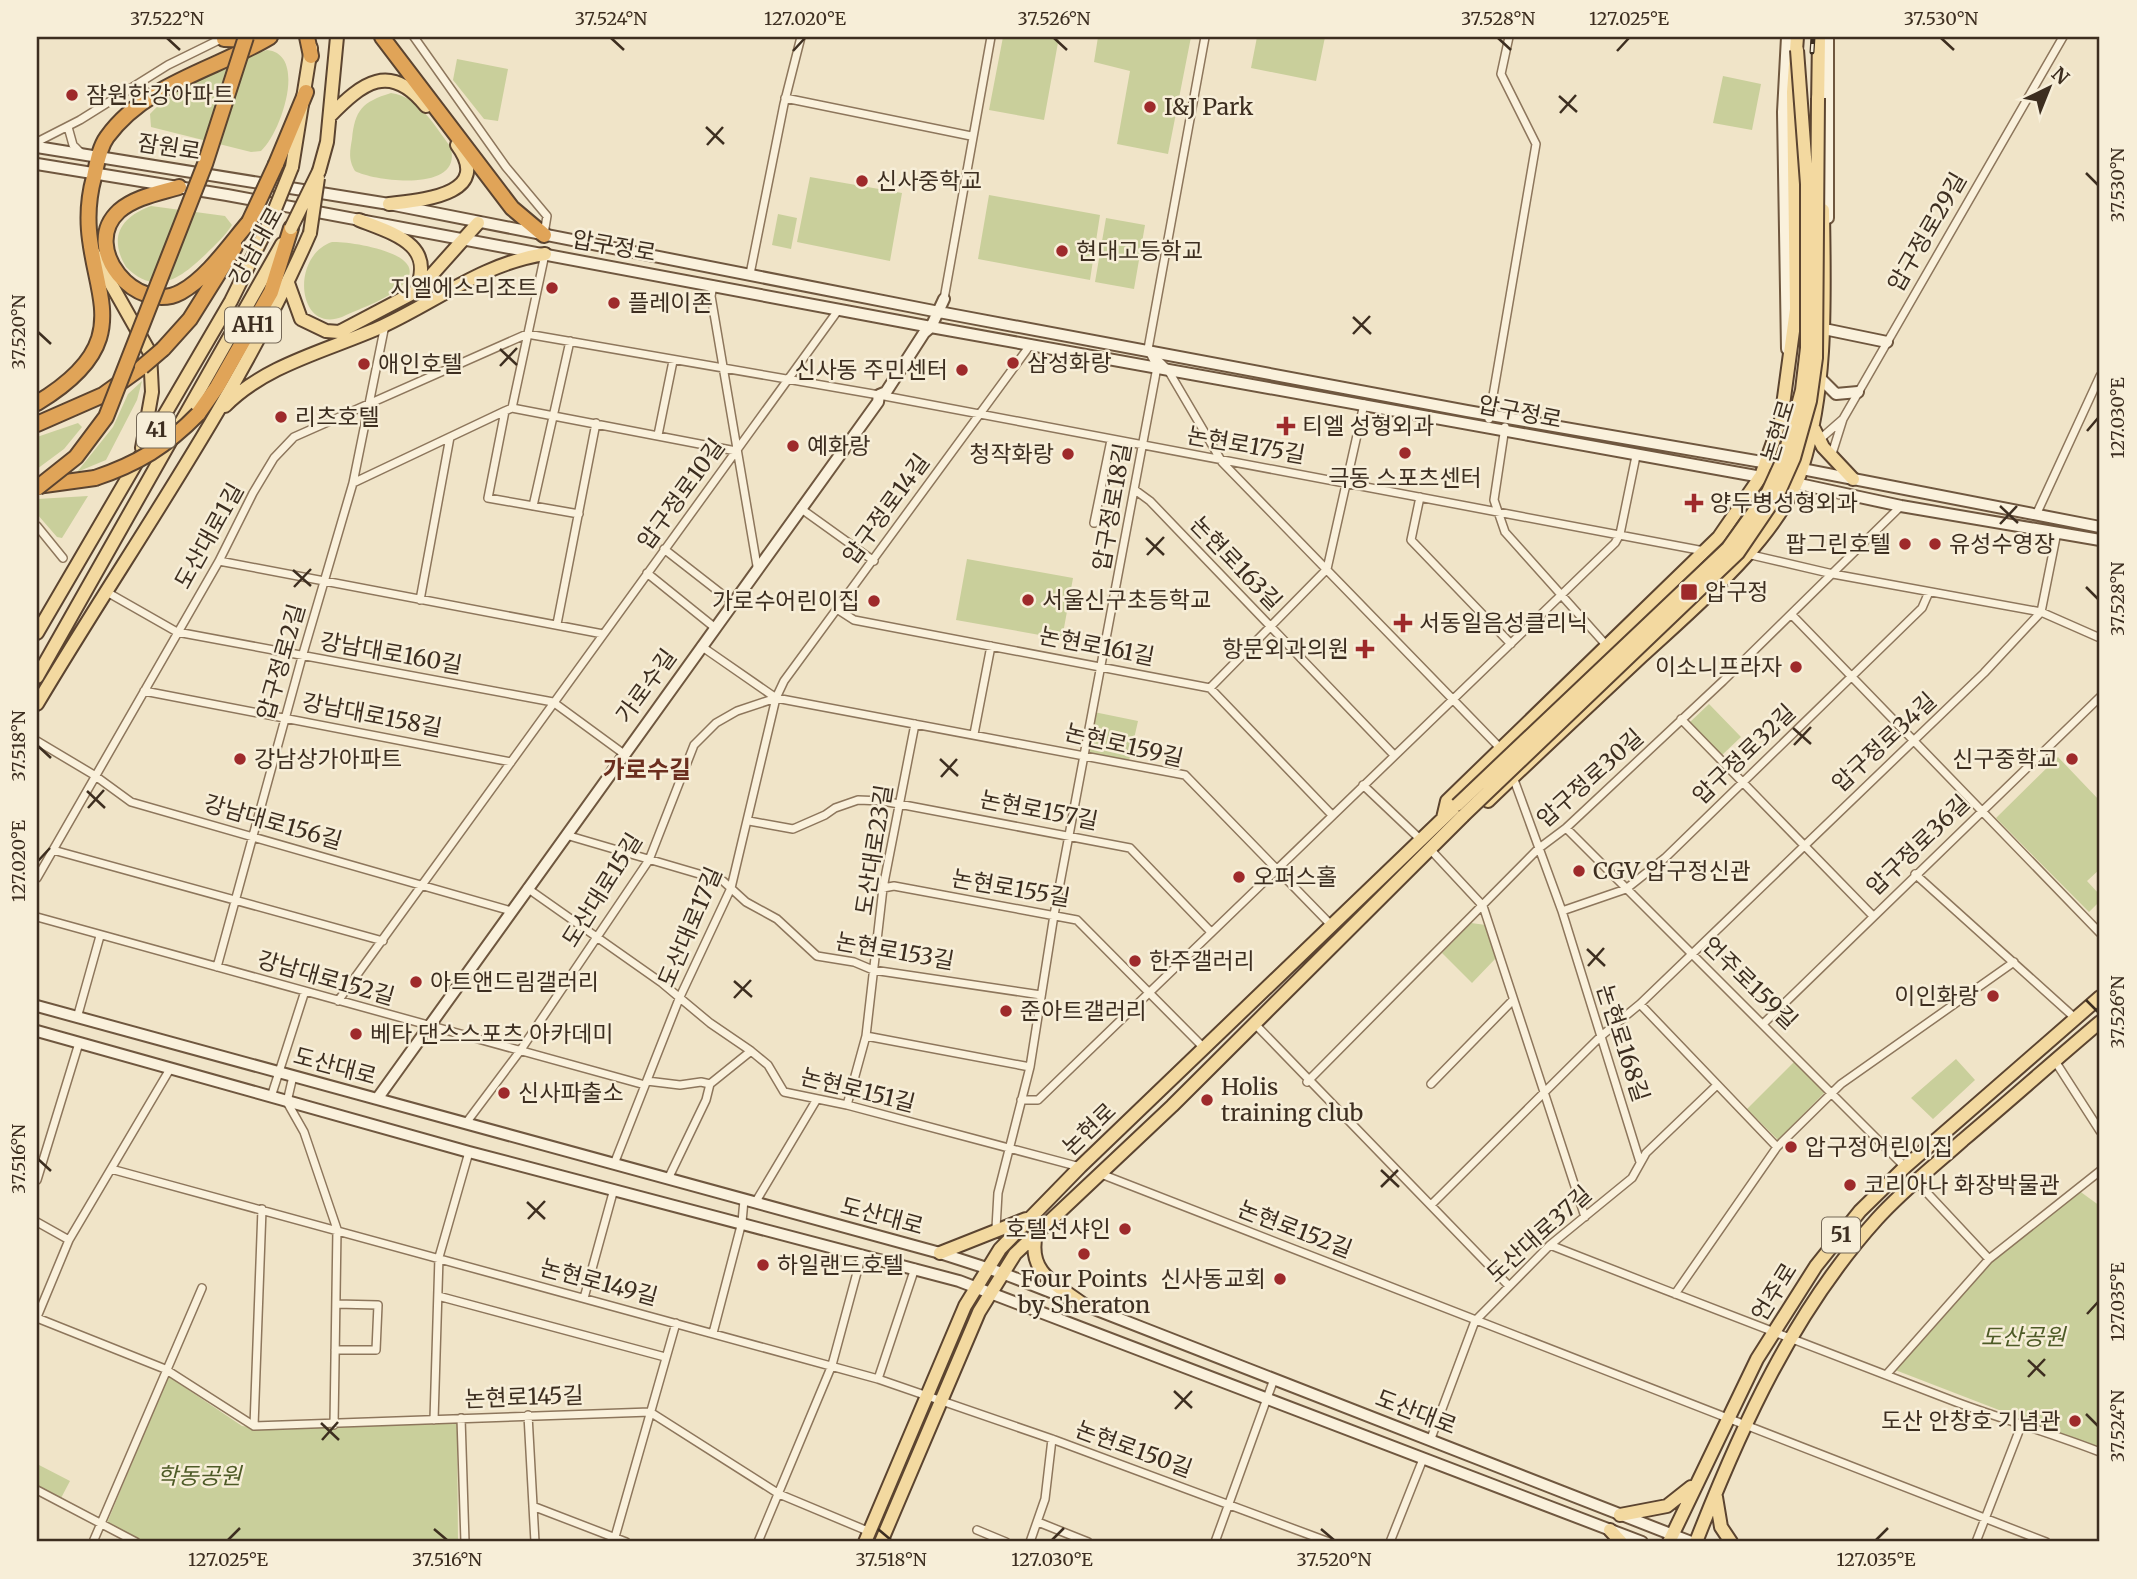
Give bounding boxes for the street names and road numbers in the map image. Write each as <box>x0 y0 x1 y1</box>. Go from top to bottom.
street label: 잠원로 <box>135 127 203 166</box>
street label: 압구정로29길 <box>1881 167 1972 297</box>
street label: 강남대로 <box>222 202 289 290</box>
street label: 압구정로 <box>570 224 658 267</box>
road number: AH1 <box>225 308 281 342</box>
street label: 압구정로 <box>1476 389 1564 434</box>
street label: 논현로 <box>1754 396 1801 465</box>
road number: 41 <box>137 412 175 448</box>
street label: 논현로175길 <box>1185 420 1307 469</box>
street label: 압구정로10길 <box>631 433 731 555</box>
street label: 압구정로18길 <box>1086 441 1137 573</box>
street label: 압구정로14길 <box>836 448 935 569</box>
street label: 도산대로1길 <box>168 478 249 594</box>
street label: 논현로163길 <box>1184 510 1288 616</box>
street label: 압구정로2길 <box>250 600 311 723</box>
street label: 논현로161길 <box>1037 620 1157 671</box>
street label: 강남대로160길 <box>318 626 464 679</box>
street label: 가로수길 <box>609 643 682 728</box>
street label: 압구정로34길 <box>1825 686 1942 798</box>
street label: 강남대로158길 <box>300 687 445 742</box>
street label: 압구정로32길 <box>1686 697 1801 810</box>
street label: 논현로159길 <box>1062 717 1186 772</box>
street label: 압구정로30길 <box>1530 722 1649 833</box>
street label: 도산대로23길 <box>849 783 898 917</box>
street label: 논현로157길 <box>978 784 1101 835</box>
street label: 강남대로156길 <box>201 788 346 855</box>
street label: 압구정로36길 <box>1860 788 1975 901</box>
street label: 도산대로15길 <box>555 827 648 952</box>
street label: 도산대로17길 <box>651 862 728 991</box>
street label: 논현로155길 <box>950 863 1073 912</box>
street label: 논현로153길 <box>834 926 957 975</box>
street label: 언주로159길 <box>1697 930 1804 1035</box>
street label: 강남대로152길 <box>254 944 398 1011</box>
street label: 논현로168길 <box>1591 981 1656 1105</box>
street label: 도산대로 <box>290 1041 380 1090</box>
street label: 논현로151길 <box>798 1061 918 1118</box>
street label: 논현로 <box>1056 1096 1122 1161</box>
street label: 도산대로37길 <box>1480 1179 1597 1288</box>
street label: 도산대로 <box>837 1191 927 1240</box>
street label: 논현로152길 <box>1234 1193 1357 1264</box>
road number: 51 <box>1822 1218 1860 1252</box>
street label: 논현로149길 <box>537 1252 661 1311</box>
street label: 언주로 <box>1744 1257 1803 1326</box>
street label: 논현로145길 <box>464 1380 584 1413</box>
street label: 도산대로 <box>1371 1383 1461 1440</box>
street label: 논현로150길 <box>1072 1414 1197 1483</box>

